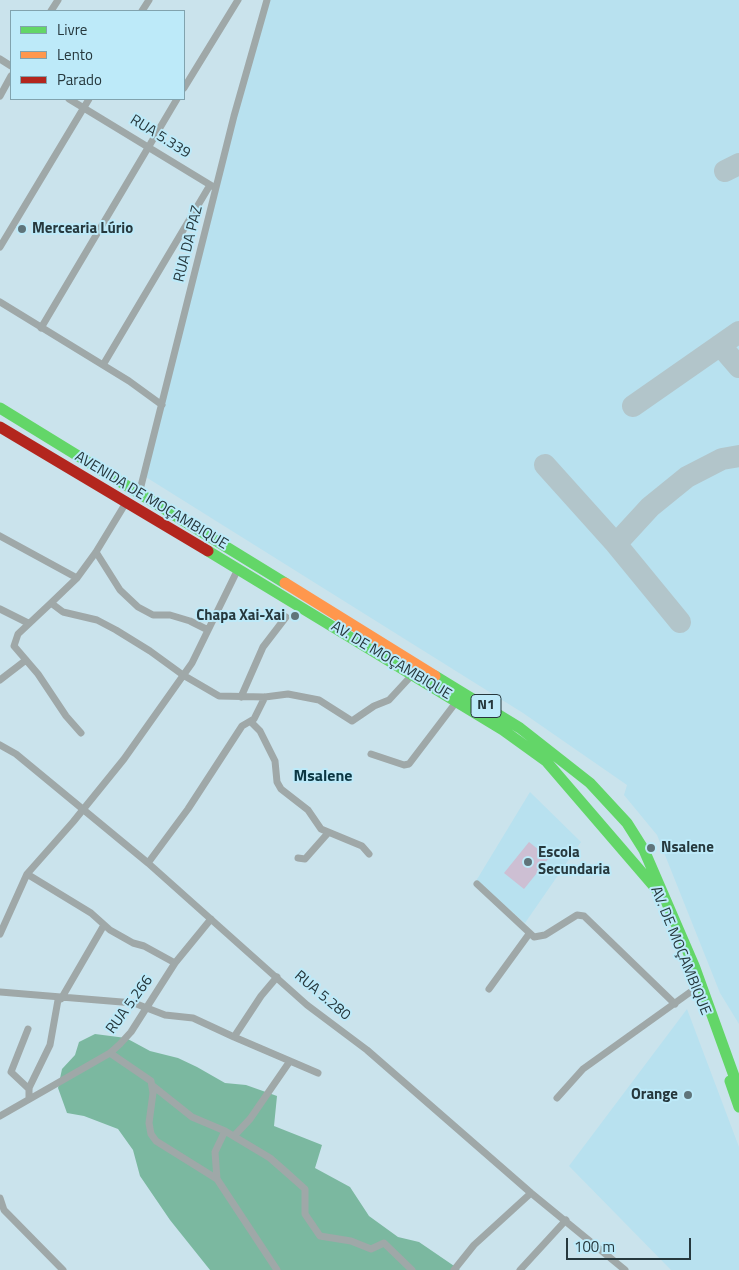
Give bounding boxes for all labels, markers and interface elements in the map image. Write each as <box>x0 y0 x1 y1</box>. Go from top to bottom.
legend <box>10 10 185 100</box>
text: Livre <box>57 18 87 41</box>
text: Lento <box>57 43 93 66</box>
text: Parado <box>57 68 102 91</box>
street label: RUA 5.339 <box>126 111 194 163</box>
street label: RUA DA PAZ <box>171 204 207 284</box>
place label: Mercearia Lúrio <box>32 220 133 238</box>
marker: Mercearia Lúrio <box>16 223 28 235</box>
street label: AVENIDA DE MOÇAMBIQUE <box>71 448 231 554</box>
place label: Chapa Xai-Xai <box>196 607 285 625</box>
marker: Chapa Xai-Xai <box>289 610 301 622</box>
street label: AV. DE MOÇAMBIQUE <box>328 618 454 704</box>
road number: N1 <box>471 694 501 718</box>
district label: Msalene <box>294 767 352 787</box>
place label: Nsalene <box>661 839 714 857</box>
marker: Nsalene <box>645 842 657 854</box>
place label: Escola Secundaria <box>538 844 610 879</box>
marker: Escola Secundaria <box>522 856 534 868</box>
street label: AV. DE MOÇAMBIQUE <box>646 884 714 1018</box>
street label: RUA 5.280 <box>290 967 354 1025</box>
street label: RUA 5.266 <box>103 972 157 1038</box>
place label: Orange <box>631 1086 678 1104</box>
marker: Orange <box>682 1089 694 1101</box>
scale bar <box>569 1228 694 1260</box>
text: 100 m <box>574 1235 615 1258</box>

